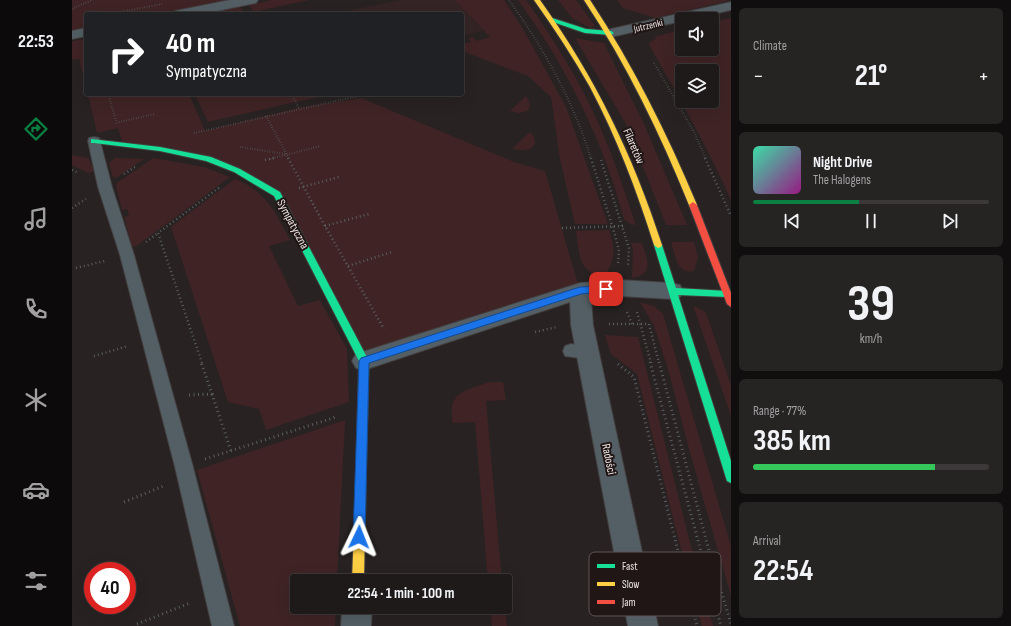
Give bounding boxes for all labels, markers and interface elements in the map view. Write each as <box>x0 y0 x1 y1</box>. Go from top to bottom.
map controls <box>675 12 719 108</box>
button: sound <box>675 12 719 56</box>
street label: Jutrzenki <box>631 17 664 35</box>
text: 40 m <box>166 27 215 60</box>
icon: right <box>100 28 152 80</box>
text: 22:53 <box>18 31 54 52</box>
text: Climate <box>753 38 787 54</box>
text: 21° <box>855 58 887 94</box>
text: Sympatyczna <box>166 61 247 82</box>
text: − <box>753 63 764 90</box>
text: + <box>978 63 989 90</box>
button: layers <box>675 64 719 108</box>
icon: directions <box>22 115 50 143</box>
street label: Filaretów <box>619 126 648 166</box>
text: Night Drive <box>813 153 872 172</box>
text: The Halogens <box>813 172 871 188</box>
street label: Sympatyczna <box>273 197 312 252</box>
icon: music <box>22 205 50 233</box>
icon: previous <box>781 210 803 232</box>
icon: pause <box>860 210 882 232</box>
icon: next <box>939 210 961 232</box>
pin <box>589 272 623 306</box>
text: 39 <box>847 273 895 336</box>
icon: arrive <box>595 278 617 300</box>
icon: phone <box>22 295 50 323</box>
text: km/h <box>860 331 882 347</box>
icon: climate <box>22 386 50 414</box>
text: Range · 77% <box>753 403 806 419</box>
text: 385 km <box>753 423 831 459</box>
street label: Radości <box>598 442 619 476</box>
icon: car <box>22 476 50 504</box>
position arrow <box>338 516 380 558</box>
text: Arrival <box>753 533 781 549</box>
legend <box>589 552 721 616</box>
text: 22:54 <box>753 553 813 589</box>
text: Fast <box>622 560 638 573</box>
speed limit sign: 40 <box>84 562 136 614</box>
icon: filters <box>22 567 50 595</box>
text: Slow <box>622 578 639 591</box>
text: 22:54 · 1 min · 100 m <box>348 584 454 603</box>
text: Jam <box>621 596 636 609</box>

